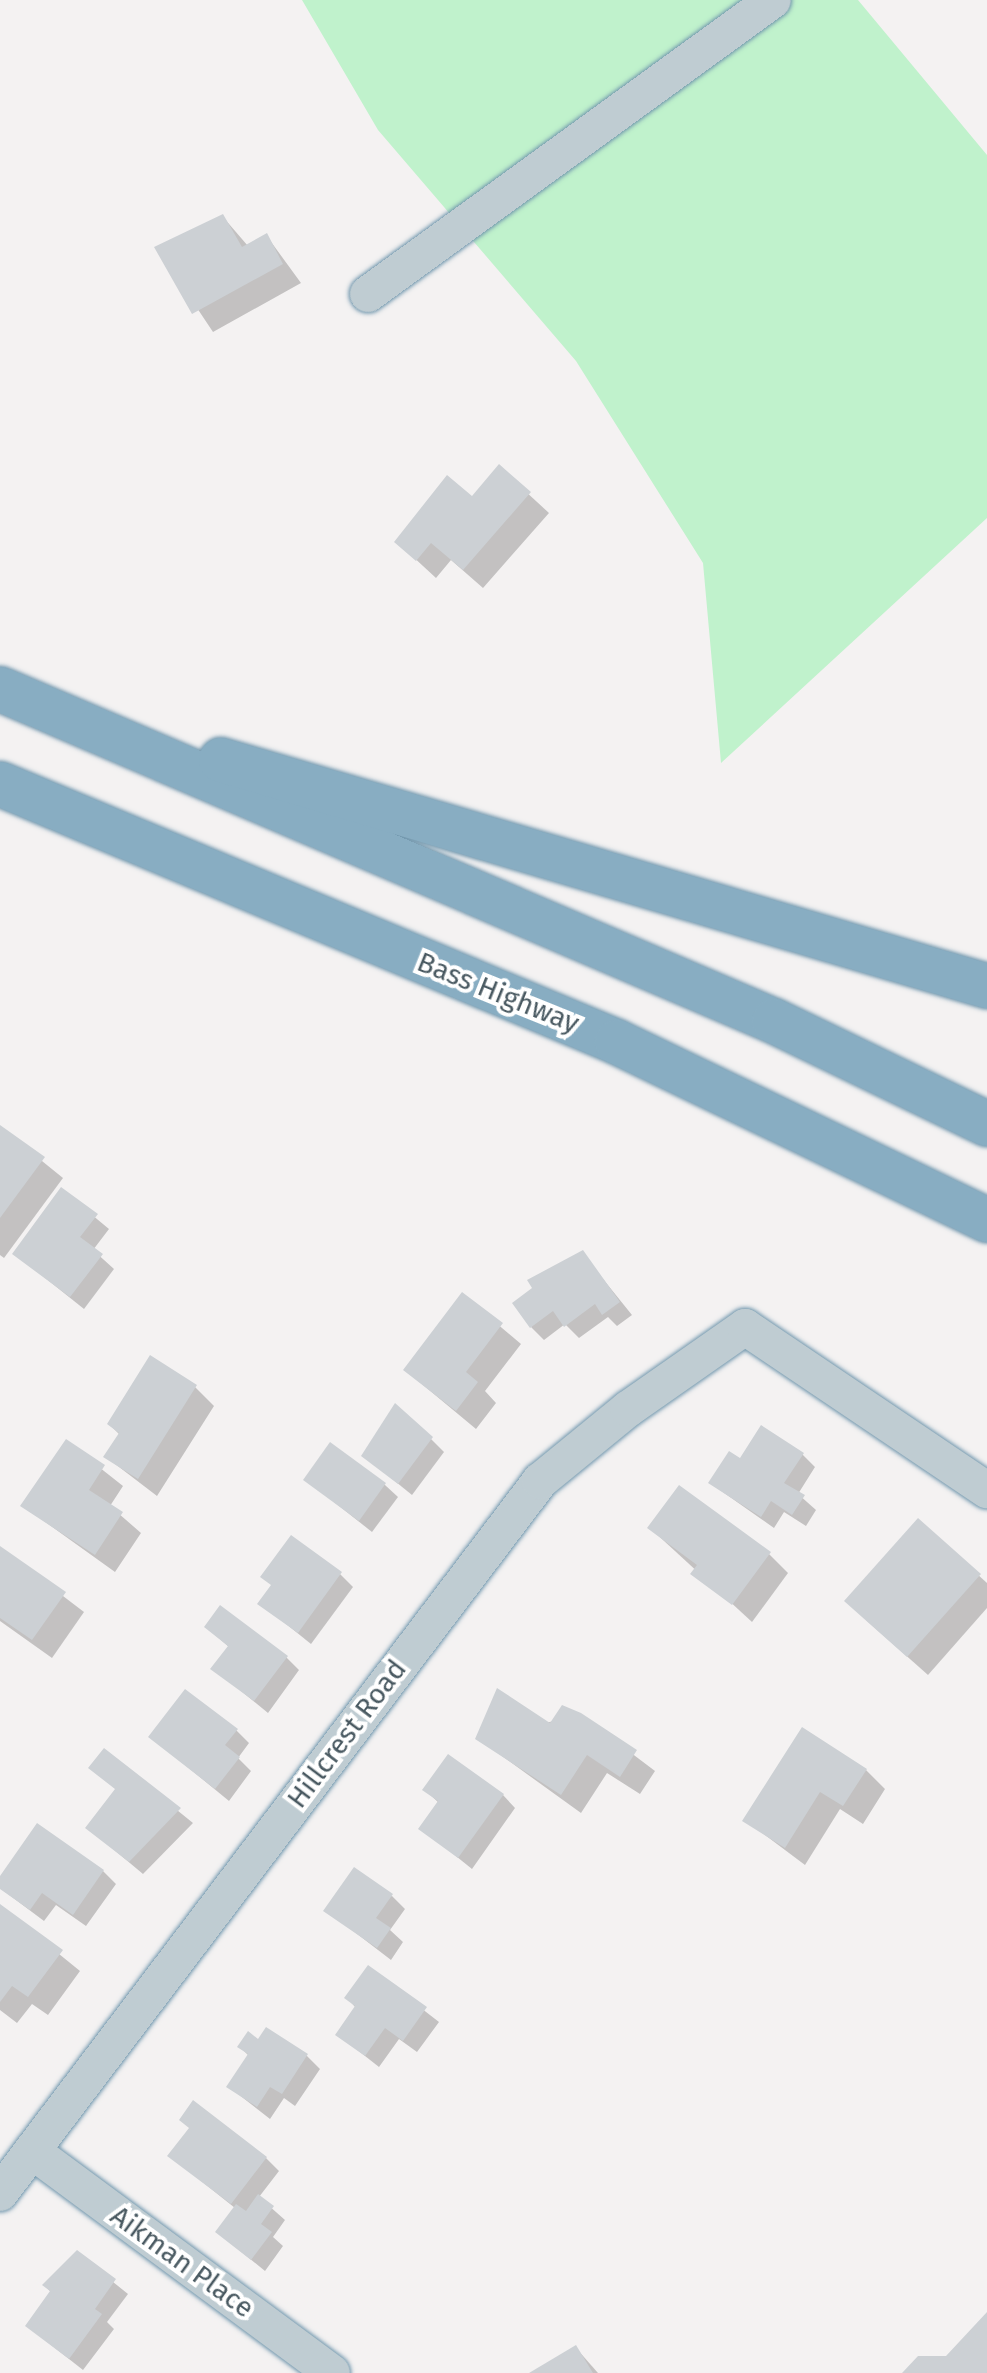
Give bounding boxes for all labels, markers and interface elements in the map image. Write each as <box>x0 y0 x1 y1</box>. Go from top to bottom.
street label: Bass Highway <box>412 945 584 1041</box>
street label: Hillcrest Road <box>280 1653 414 1815</box>
street label: Aikman Place <box>104 2199 260 2325</box>

